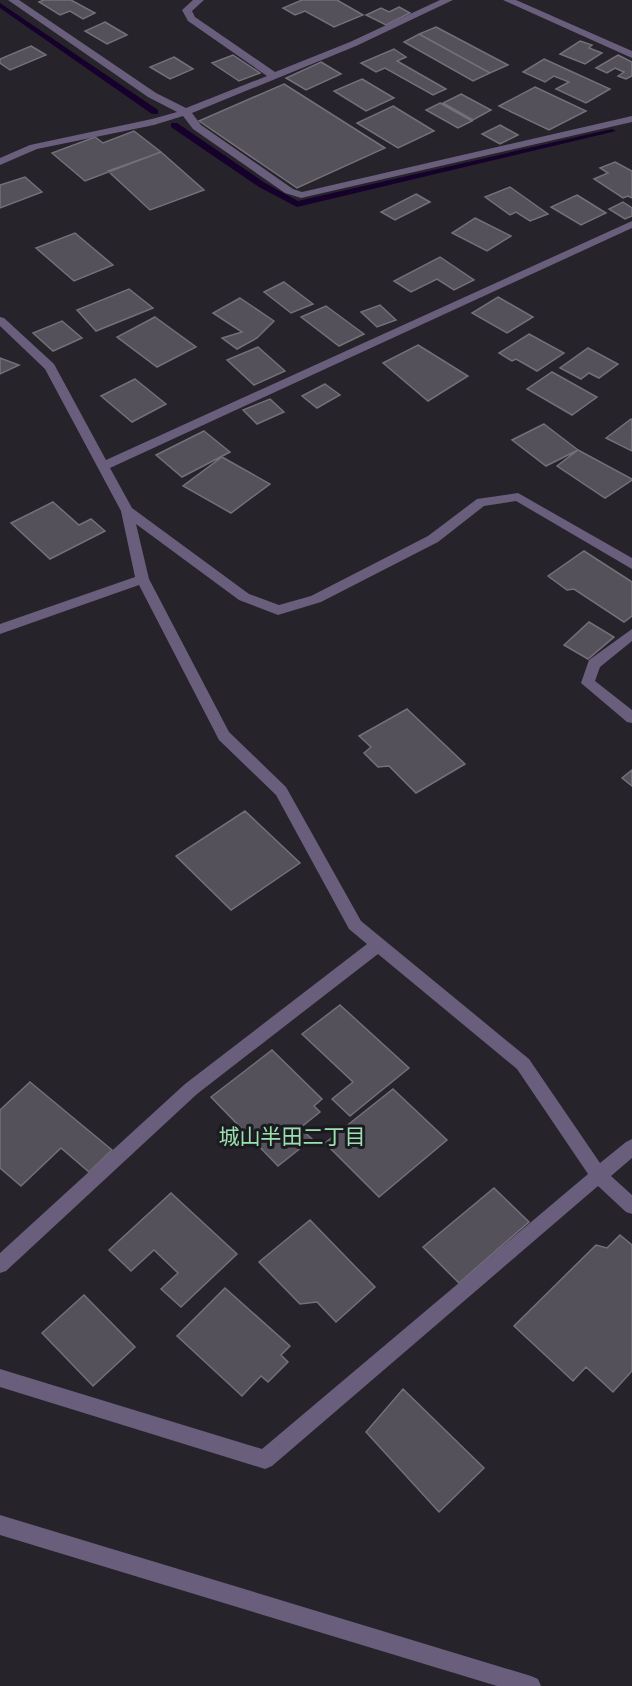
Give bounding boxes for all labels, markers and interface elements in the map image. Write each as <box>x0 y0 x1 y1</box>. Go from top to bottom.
district label: 城山半田二丁目 <box>219 1125 366 1148</box>

